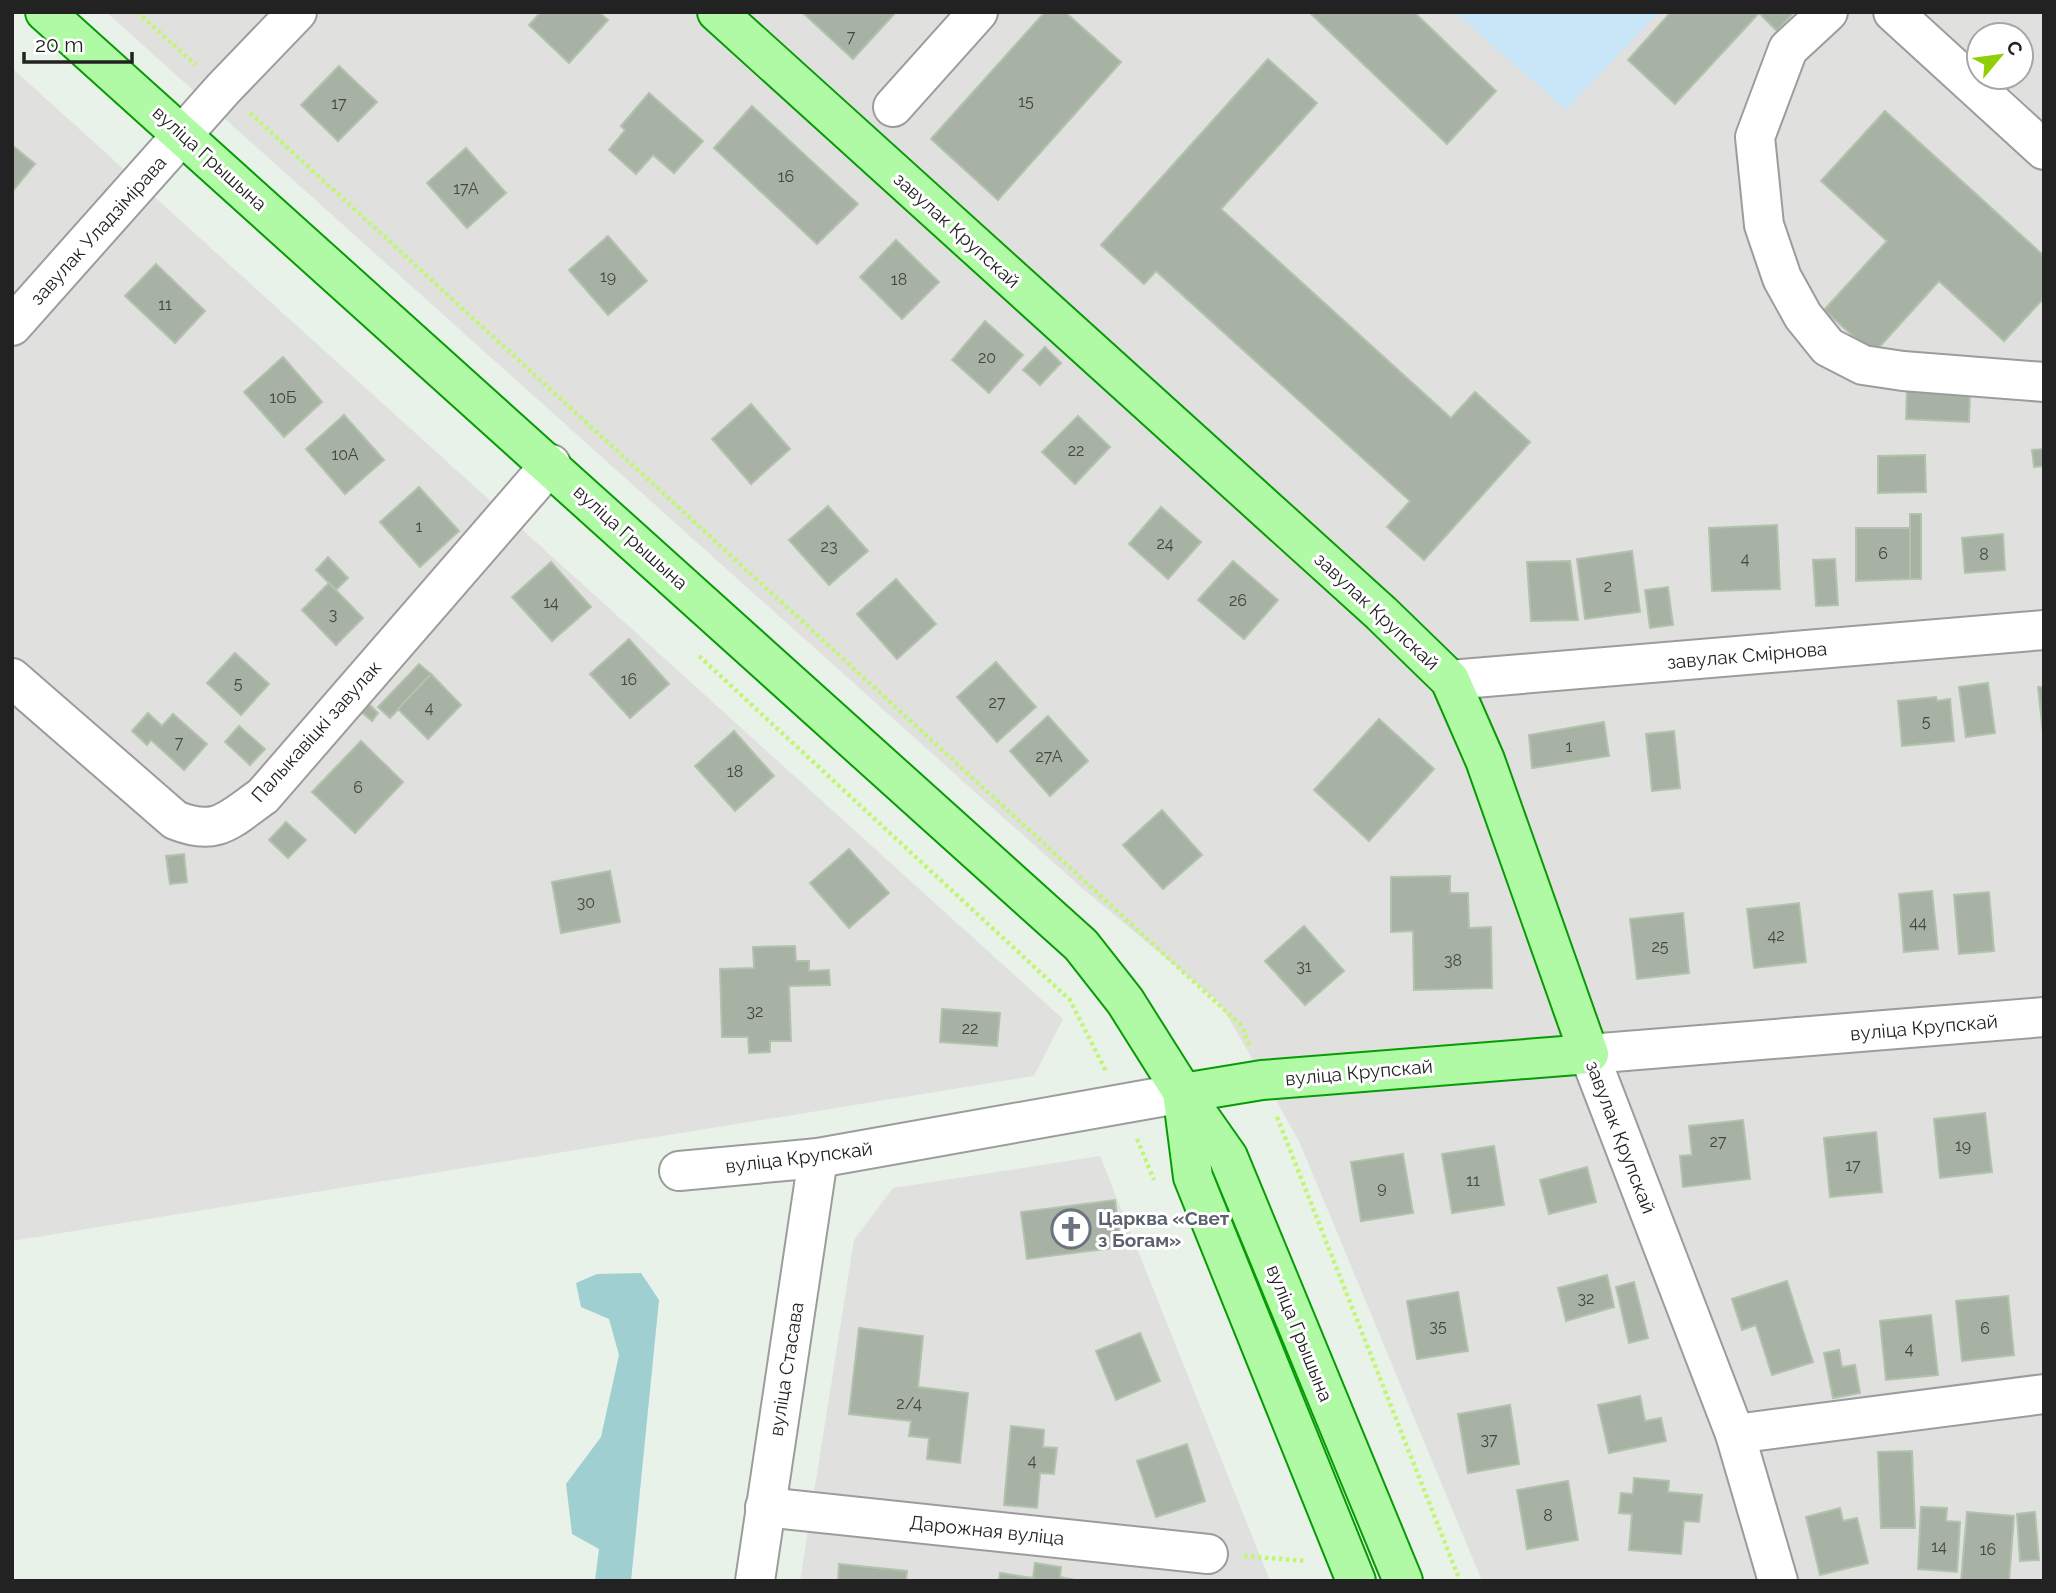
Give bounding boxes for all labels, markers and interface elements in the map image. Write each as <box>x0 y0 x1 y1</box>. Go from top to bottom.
scale bar <box>24 21 133 65</box>
north arrow <box>1965 21 2035 91</box>
house number: 7 <box>847 27 856 46</box>
text: 20 m <box>35 32 83 57</box>
text: С <box>2002 37 2028 59</box>
house number: 15 <box>1018 92 1034 111</box>
house number: 17 <box>331 94 347 113</box>
street label: вуліца Грышына <box>149 101 271 215</box>
street label: завулак Уладзімірава <box>25 151 171 309</box>
house number: 16 <box>778 167 794 186</box>
street label: завулак Крупскай <box>889 168 1025 292</box>
house number: 17А <box>453 179 479 198</box>
house number: 19 <box>600 267 616 286</box>
house number: 18 <box>891 270 907 289</box>
house number: 11 <box>158 295 172 314</box>
house number: 20 <box>978 348 996 367</box>
house number: 10Б <box>269 388 297 407</box>
house number: 22 <box>1068 441 1084 460</box>
house number: 10А <box>331 445 359 464</box>
street label: вуліца Грышына <box>570 480 692 594</box>
house number: 1 <box>416 517 423 536</box>
house number: 24 <box>1156 534 1174 553</box>
house number: 23 <box>821 537 837 556</box>
house number: 6 <box>1878 544 1888 563</box>
house number: 8 <box>1979 545 1989 564</box>
street label: завулак Крупскай <box>1310 548 1444 674</box>
house number: 4 <box>1741 549 1750 568</box>
house number: 2 <box>1604 577 1612 596</box>
house number: 26 <box>1229 591 1247 610</box>
house number: 14 <box>543 593 559 612</box>
house number: 3 <box>329 605 337 624</box>
street label: завулак Смірнова <box>1666 637 1828 673</box>
street label: Палыкавіцкі завулак <box>247 656 385 806</box>
house number: 16 <box>621 670 637 689</box>
house number: 5 <box>234 674 243 693</box>
house number: 27 <box>989 693 1006 712</box>
house number: 4 <box>425 698 434 717</box>
house number: 5 <box>1922 712 1931 731</box>
house number: 7 <box>175 733 184 752</box>
house number: 1 <box>1566 737 1573 756</box>
house number: 27А <box>1036 747 1063 766</box>
house number: 18 <box>727 762 743 781</box>
house number: 6 <box>353 778 363 797</box>
house number: 30 <box>577 893 595 912</box>
house number: 44 <box>1909 913 1927 932</box>
house number: 42 <box>1767 926 1785 945</box>
house number: 25 <box>1651 937 1669 956</box>
house number: 38 <box>1444 951 1462 970</box>
house number: 31 <box>1296 957 1312 976</box>
house number: 32 <box>747 1002 763 1021</box>
street label: вуліца Крупскай <box>1849 1010 1999 1044</box>
house number: 22 <box>962 1019 978 1038</box>
street label: вуліца Крупскай <box>1284 1055 1434 1089</box>
street label: завулак Крупскай <box>1582 1057 1660 1217</box>
house number: 27 <box>1710 1132 1727 1151</box>
house number: 19 <box>1955 1136 1971 1155</box>
street label: вуліца Крупскай <box>724 1137 874 1177</box>
house number: 17 <box>1845 1156 1861 1175</box>
house number: 11 <box>1466 1171 1480 1190</box>
house number: 9 <box>1377 1178 1387 1197</box>
place label: Царква «Свет з Богам» <box>1098 1207 1230 1251</box>
church icon: Царква «Свет з Богам» <box>1050 1208 1092 1250</box>
street label: вуліца Грышына <box>1263 1261 1337 1405</box>
house number: 32 <box>1578 1289 1594 1308</box>
street label: вуліца Стасава <box>765 1300 807 1438</box>
house number: 35 <box>1429 1317 1447 1336</box>
house number: 6 <box>1980 1319 1990 1338</box>
house number: 4 <box>1905 1339 1914 1358</box>
house number: 2/4 <box>896 1394 922 1413</box>
house number: 37 <box>1480 1430 1498 1449</box>
house number: 4 <box>1028 1451 1037 1470</box>
house number: 8 <box>1543 1506 1553 1525</box>
street label: Дарожная вуліца <box>909 1511 1065 1549</box>
house number: 14 <box>1931 1537 1947 1556</box>
house number: 16 <box>1980 1540 1996 1559</box>

